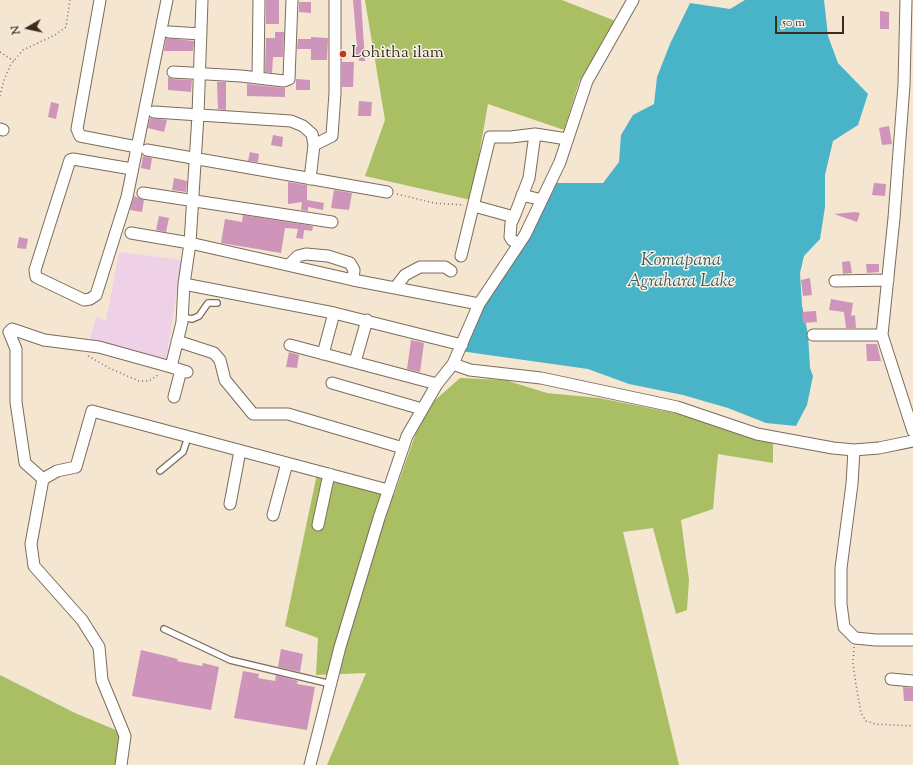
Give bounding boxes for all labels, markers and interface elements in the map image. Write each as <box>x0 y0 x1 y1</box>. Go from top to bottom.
north arrow <box>8 8 48 48</box>
scale bar <box>777 8 846 34</box>
text: 50 m <box>782 14 805 32</box>
text: N <box>8 24 25 35</box>
place label: Lohitha ilam <box>351 44 444 64</box>
marker: Lohitha ilam <box>338 49 348 59</box>
water label: Komapana Agrahara Lake <box>627 251 735 294</box>

